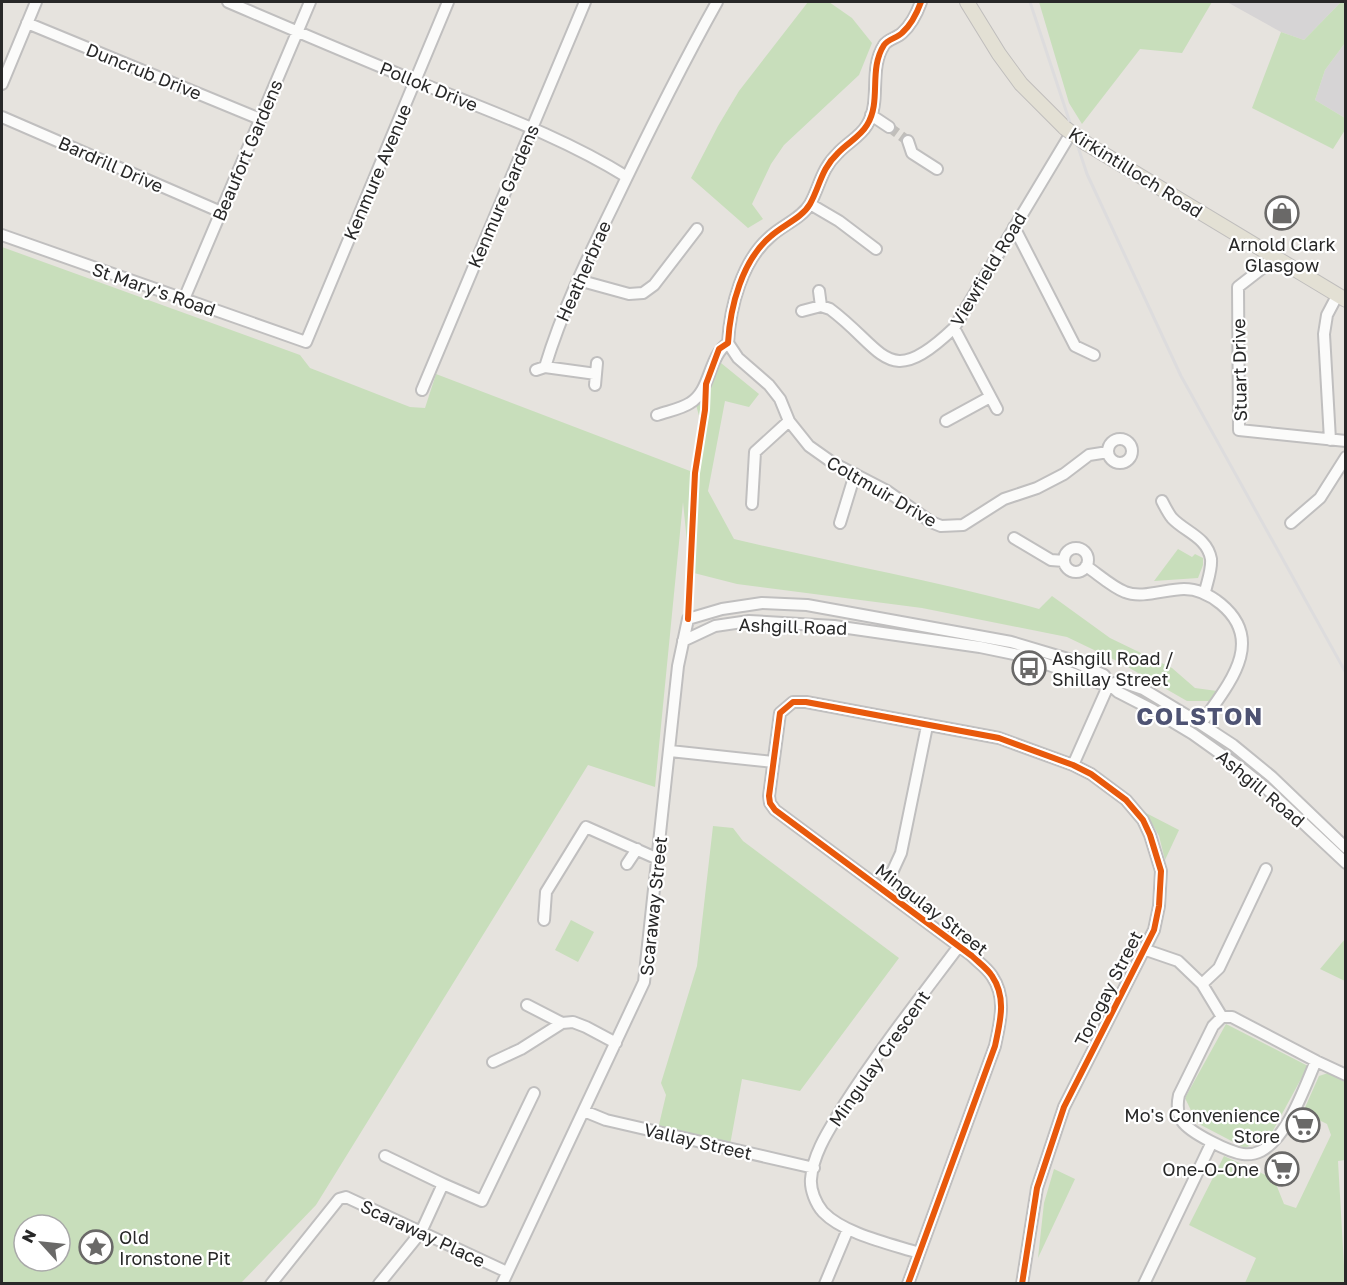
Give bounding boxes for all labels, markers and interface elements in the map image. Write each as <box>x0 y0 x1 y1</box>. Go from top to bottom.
street label: Duncrub Drive <box>83 38 205 104</box>
street label: Pollok Drive <box>377 56 481 116</box>
street label: Beaufort Gardens <box>207 76 287 224</box>
street label: Kenmure Avenue <box>338 101 416 243</box>
street label: Kenmure Gardens <box>463 121 543 271</box>
street label: Kirkintilloch Road <box>1065 122 1207 222</box>
street label: Bardrill Drive <box>55 131 167 197</box>
shop icon: Arnold Clark Glasgow <box>1264 195 1300 231</box>
street label: Viewfield Road <box>945 208 1031 330</box>
street label: Heatherbrae <box>551 217 615 325</box>
place label: Arnold Clark Glasgow <box>1228 233 1336 276</box>
street label: St Mary's Road <box>89 258 219 320</box>
street label: Stuart Drive <box>1227 318 1251 422</box>
street label: Coltmuir Drive <box>823 451 941 531</box>
street label: Ashgill Road <box>738 613 848 639</box>
place label: Ashgill Road / Shillay Street <box>1052 647 1174 690</box>
bus stop icon: Ashgill Road / Shillay Street <box>1011 650 1047 686</box>
district label: COLSTON <box>1136 701 1264 730</box>
street label: Ashgill Road <box>1212 745 1310 831</box>
street label: Scaraway Street <box>635 835 671 977</box>
street label: Mingulay Street <box>871 858 993 960</box>
street label: Torogay Street <box>1069 927 1147 1049</box>
street label: Mingulay Crescent <box>824 986 934 1130</box>
place label: Mo's Convenience Store <box>1124 1104 1280 1147</box>
supermarket icon: Mo's Convenience Store <box>1285 1107 1321 1143</box>
street label: Vallay Street <box>642 1118 754 1164</box>
supermarket icon: One-O-One <box>1264 1151 1300 1187</box>
place label: One-O-One <box>1162 1158 1259 1180</box>
street label: Scaraway Place <box>357 1195 489 1271</box>
north arrow <box>12 1213 72 1273</box>
text: N <box>17 1226 40 1246</box>
place label: Old Ironstone Pit <box>119 1226 231 1269</box>
place icon: Old Ironstone Pit <box>78 1229 114 1265</box>

